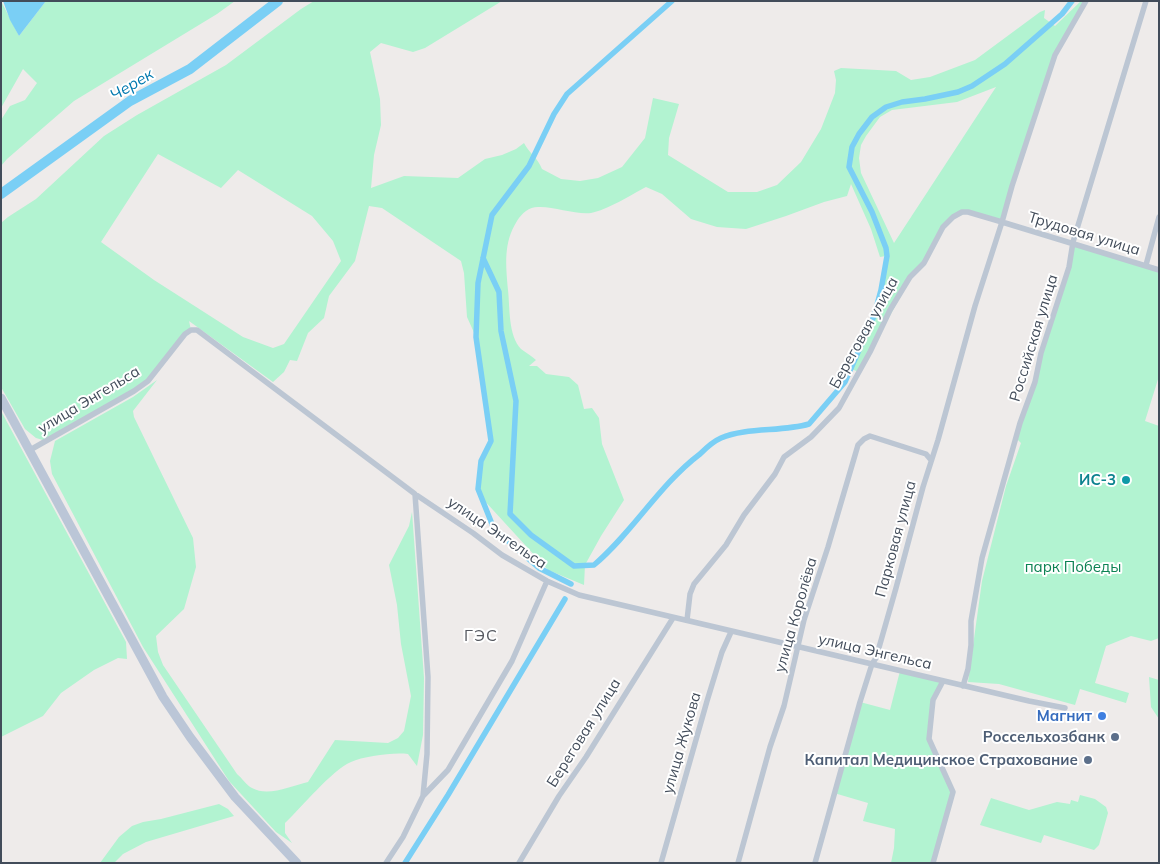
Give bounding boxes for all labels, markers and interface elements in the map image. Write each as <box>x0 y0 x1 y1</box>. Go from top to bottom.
water label: Черек <box>107 65 157 105</box>
street label: Трудовая улица <box>1026 208 1142 260</box>
street label: Российская улица <box>1006 272 1062 404</box>
street label: Береговая улица <box>826 274 902 392</box>
street label: улица Энгельса <box>35 362 143 438</box>
place label: ИС-3 <box>1079 471 1116 489</box>
marker: ИС-3 <box>1120 474 1132 486</box>
street label: Парковая улица <box>872 479 920 599</box>
street label: улица Энгельса <box>444 493 550 573</box>
street label: улица Королёва <box>771 556 821 674</box>
park label: парк Победы <box>1025 558 1121 576</box>
district label: ГЭС <box>464 626 498 646</box>
street label: улица Энгельса <box>817 630 933 674</box>
street label: Береговая улица <box>543 675 625 791</box>
street label: улица Жукова <box>659 690 705 796</box>
place label: Магнит <box>1037 707 1092 725</box>
marker: Магнит <box>1096 710 1108 722</box>
place label: Россельхозбанк <box>983 728 1105 746</box>
marker: Россельхозбанк <box>1109 731 1121 743</box>
place label: Капитал Медицинское Страхование <box>804 751 1078 769</box>
marker: Капитал Медицинское Страхование <box>1082 754 1094 766</box>

